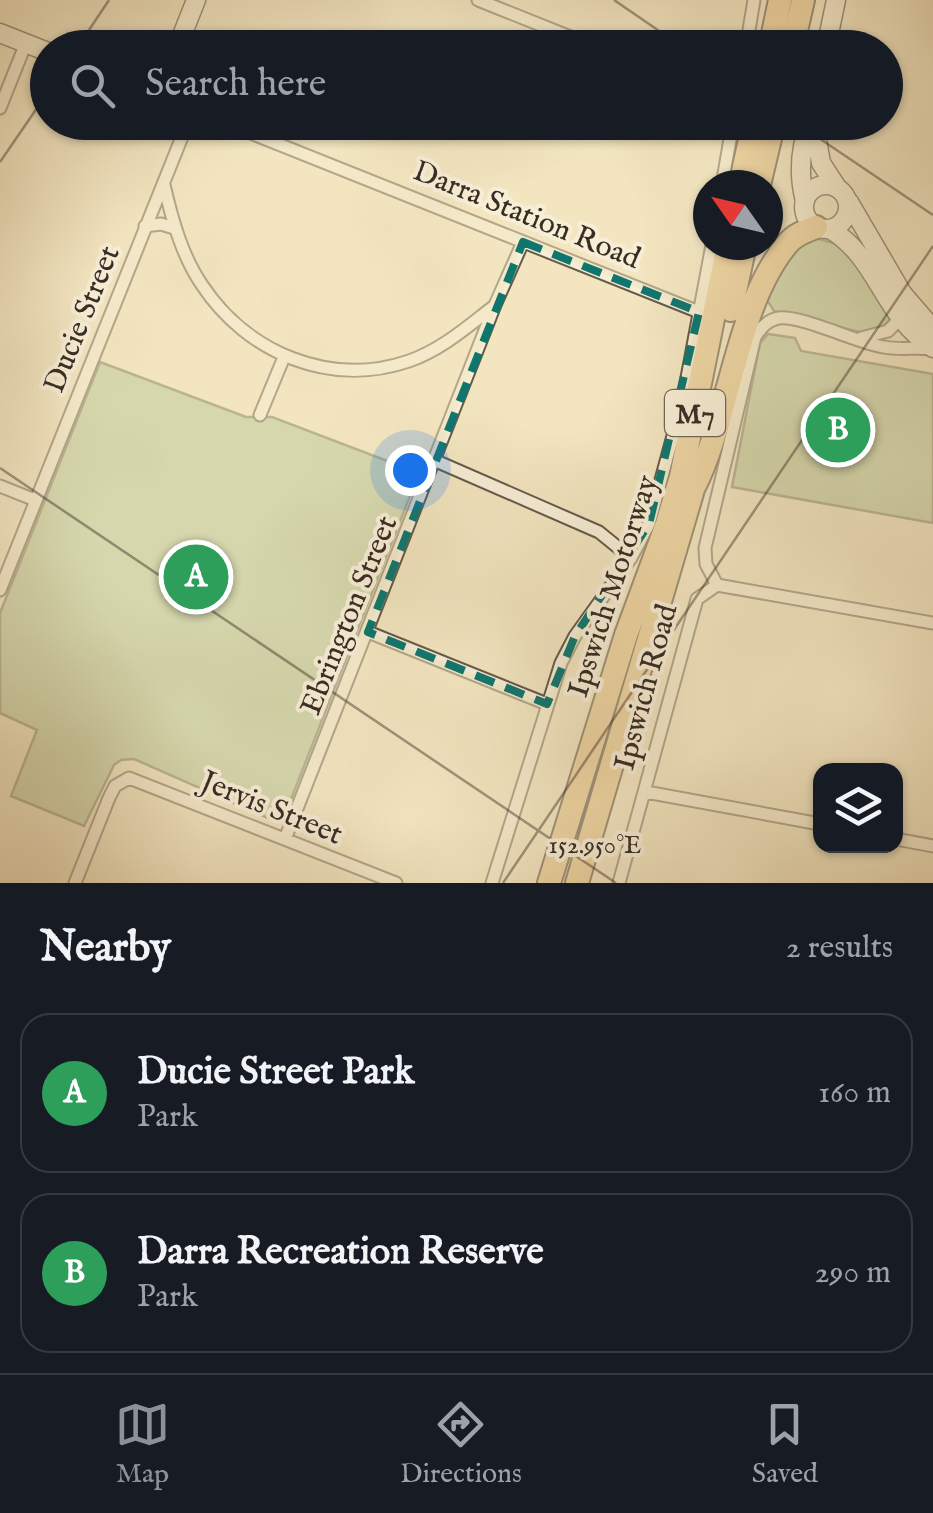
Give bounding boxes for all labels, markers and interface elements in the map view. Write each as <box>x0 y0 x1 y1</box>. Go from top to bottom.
search box <box>30 30 903 140</box>
icon: search <box>65 58 120 113</box>
text: Search here <box>145 61 326 109</box>
street label: Darra Station Road <box>407 153 646 279</box>
north arrow <box>693 170 783 260</box>
street label: Ducie Street <box>36 241 130 399</box>
road number: M7 <box>665 390 725 436</box>
pin: B <box>806 392 870 468</box>
your location <box>385 445 436 496</box>
street label: Ipswich Motorway <box>560 471 668 702</box>
street label: Ebrington Street <box>293 511 407 721</box>
pin: A <box>164 540 228 614</box>
street label: Ipswich Road <box>607 599 688 775</box>
street label: Jervis Street <box>192 762 348 854</box>
map controls <box>813 763 903 853</box>
button: layers <box>813 763 903 853</box>
text: 152.950°E <box>549 830 641 862</box>
text: Nearby <box>40 922 171 975</box>
text: 2 results <box>786 928 893 969</box>
text: Ducie Street Park <box>137 1049 414 1097</box>
text: A <box>64 1073 85 1114</box>
text: 160 m <box>818 1073 891 1114</box>
text: Park <box>137 1097 198 1138</box>
text: Darra Recreation Reserve <box>137 1229 544 1277</box>
text: B <box>64 1253 85 1294</box>
text: 290 m <box>815 1253 891 1294</box>
text: Park <box>137 1277 198 1318</box>
tab: Map <box>115 1397 170 1492</box>
tab: Directions <box>400 1397 522 1492</box>
tab: Saved <box>752 1397 818 1492</box>

